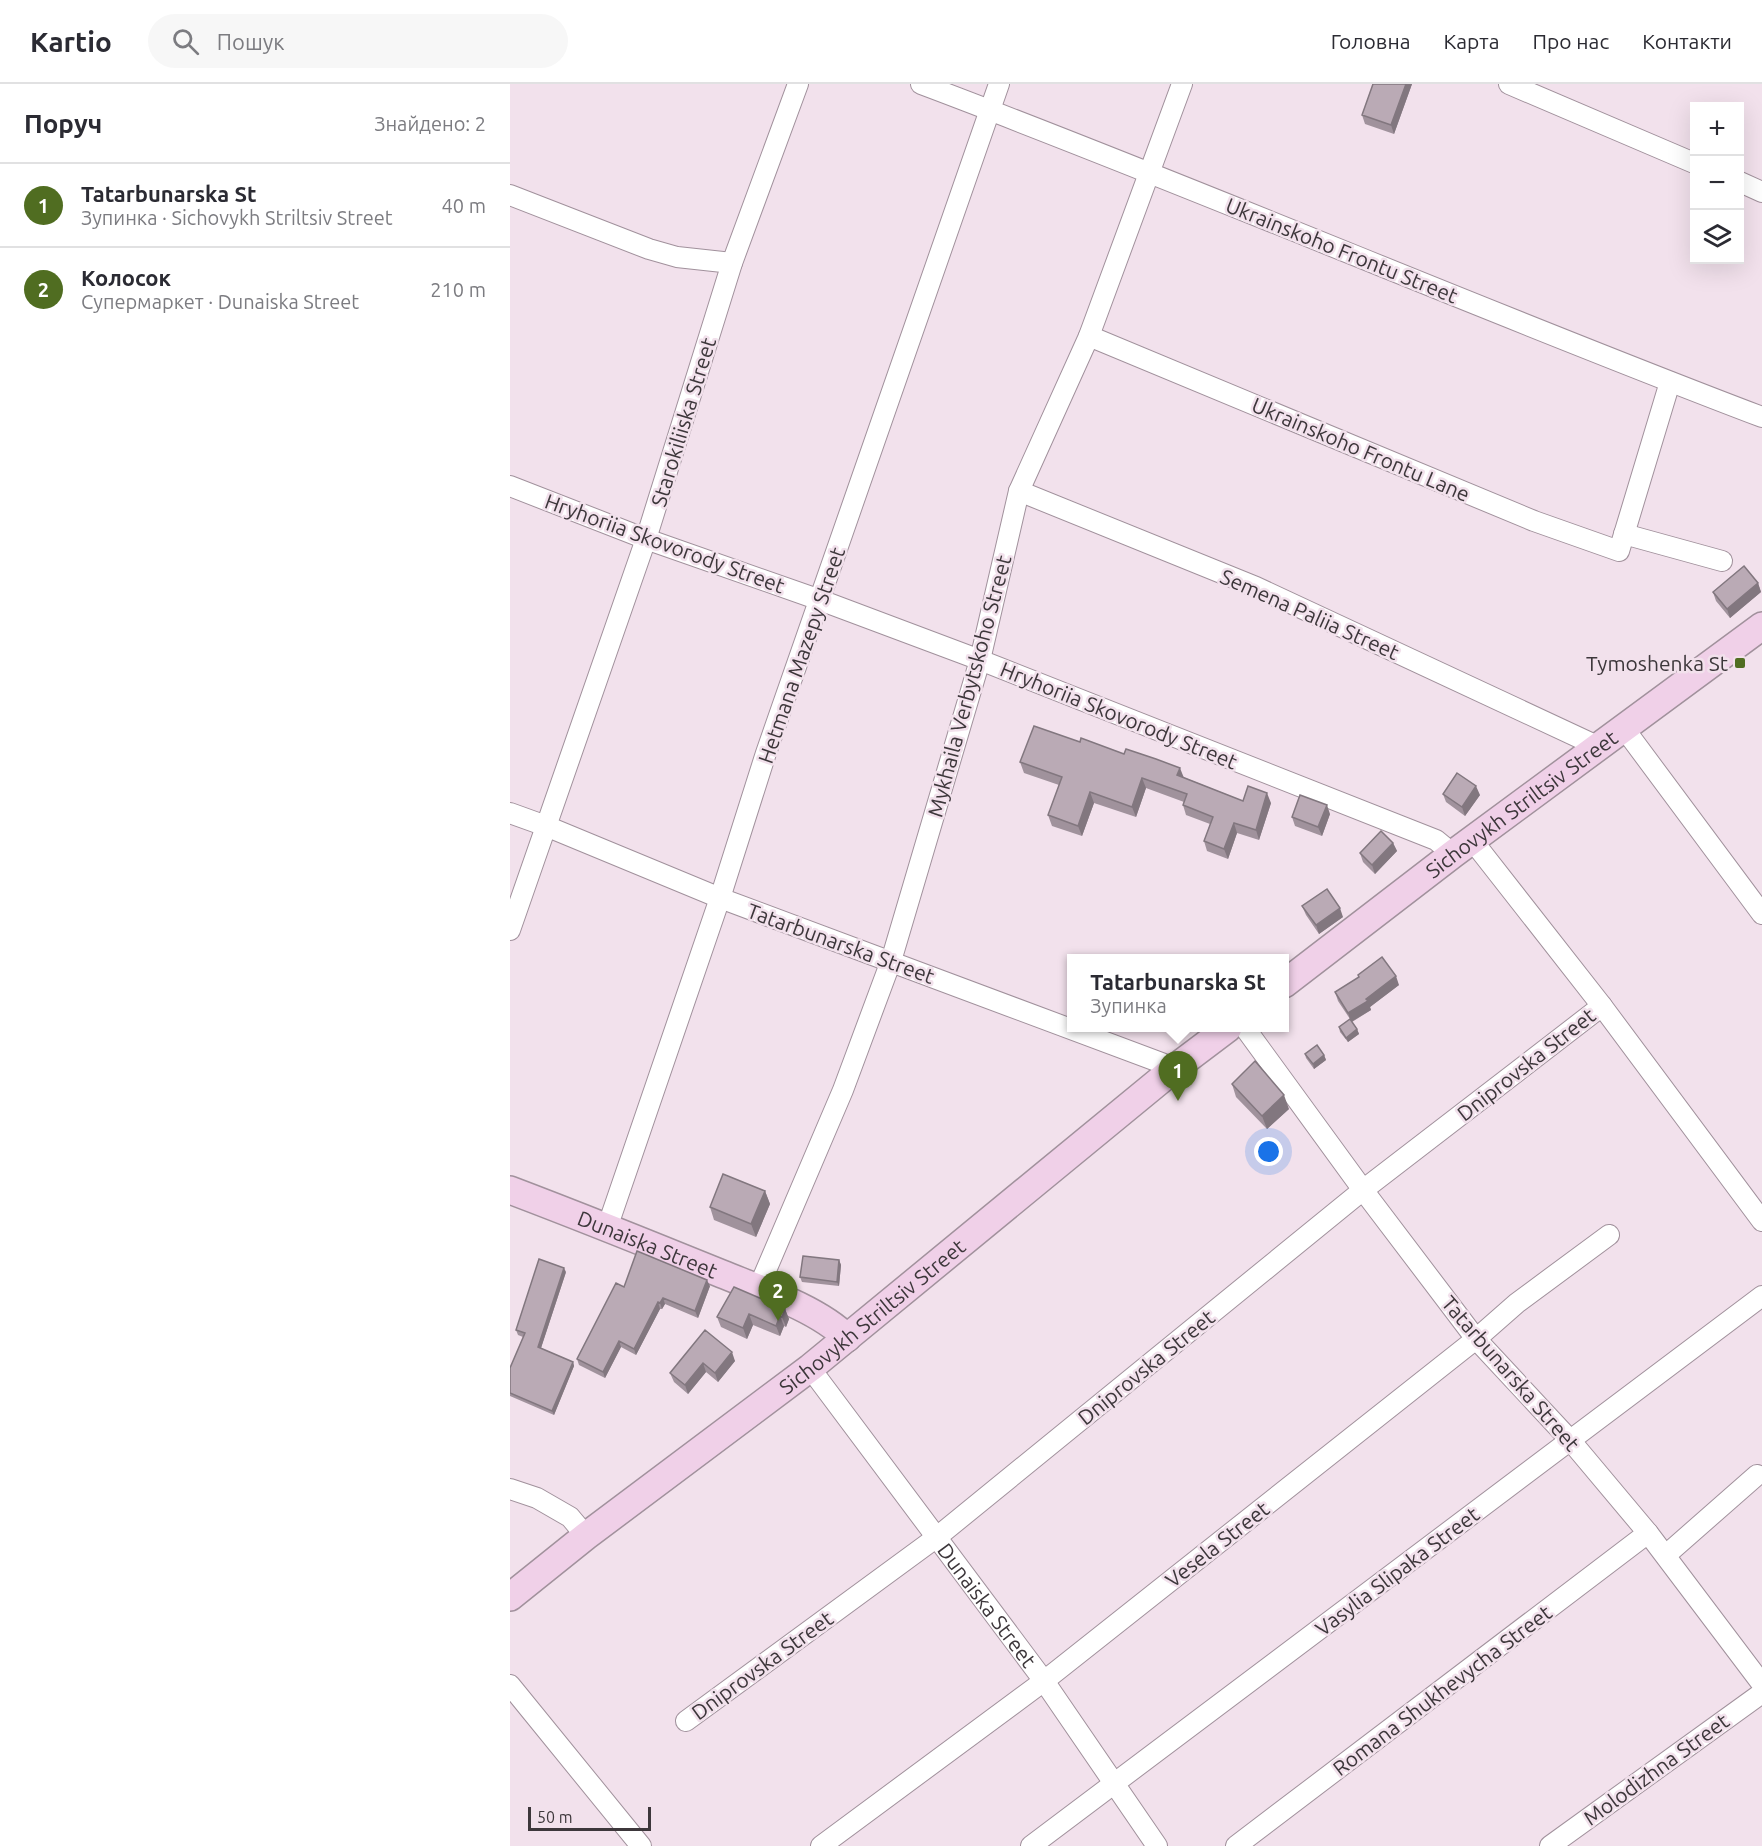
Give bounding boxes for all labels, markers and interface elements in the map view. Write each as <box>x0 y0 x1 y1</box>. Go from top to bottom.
search box <box>148 14 568 68</box>
icon: search <box>169 25 202 58</box>
text: Kartio <box>30 26 112 57</box>
text: Пошук <box>217 29 285 54</box>
text: Головна <box>1331 29 1411 53</box>
text: Карта <box>1444 29 1499 53</box>
text: Про нас <box>1532 29 1609 53</box>
text: Контакти <box>1642 29 1732 53</box>
map controls <box>1690 102 1744 264</box>
button: + <box>1690 102 1744 156</box>
text: Поруч <box>24 109 102 138</box>
text: Знайдено: 2 <box>374 112 486 135</box>
button: − <box>1690 156 1744 210</box>
text: Tatarbunarska St <box>81 181 256 206</box>
street label: Ukrainskoho Frontu Street <box>1223 192 1461 308</box>
text: 1 <box>38 194 49 217</box>
text: 40 m <box>442 194 486 217</box>
text: Зупинка · Sichovykh Striltsiv Street <box>81 206 393 229</box>
button: layers <box>1690 210 1744 264</box>
text: Колосок <box>81 265 171 290</box>
text: 2 <box>38 278 49 301</box>
text: 210 m <box>430 278 486 301</box>
text: Супермаркет · Dunaiska Street <box>81 290 359 313</box>
street label: Starokiliiska Street <box>646 335 720 509</box>
street label: Ukrainskoho Frontu Lane <box>1248 392 1474 506</box>
street label: Hryhoriia Skovorody Street <box>542 488 788 598</box>
street label: Hetmana Mazepy Street <box>753 544 849 766</box>
street label: Mykhaila Verbytskoho Street <box>922 552 1016 820</box>
street label: Semena Paliia Street <box>1217 564 1403 664</box>
place label: Tymoshenka St <box>1586 651 1728 675</box>
street label: Hryhoriia Skovorody Street <box>997 656 1241 774</box>
marker: Tymoshenka St <box>1733 656 1747 670</box>
street label: Sichovykh Striltsiv Street <box>1421 725 1622 883</box>
street label: Tatarbunarska Street <box>744 898 938 988</box>
popup <box>1067 954 1289 1032</box>
text: Tatarbunarska St <box>1090 969 1266 994</box>
text: Зупинка <box>1090 994 1167 1017</box>
street label: Dniprovska Street <box>1452 1003 1600 1125</box>
pin: 1 <box>1158 1052 1198 1101</box>
your location <box>1254 1137 1283 1166</box>
street label: Dunaiska Street <box>574 1205 721 1283</box>
street label: Sichovykh Striltsiv Street <box>774 1234 970 1399</box>
pin: 2 <box>758 1272 798 1321</box>
street label: Tatarbunarska Street <box>1437 1291 1585 1455</box>
street label: Dniprovska Street <box>1073 1305 1219 1429</box>
street label: Vesela Street <box>1160 1496 1274 1592</box>
street label: Vasylia Slipaka Street <box>1310 1502 1484 1640</box>
street label: Dunaiska Street <box>933 1538 1041 1672</box>
street label: Romana Shukhevycha Street <box>1328 1600 1556 1780</box>
street label: Dniprovska Street <box>687 1606 837 1724</box>
street label: Molodizhna Street <box>1579 1708 1733 1830</box>
scale bar <box>528 1804 651 1832</box>
text: 50 m <box>537 1808 573 1826</box>

